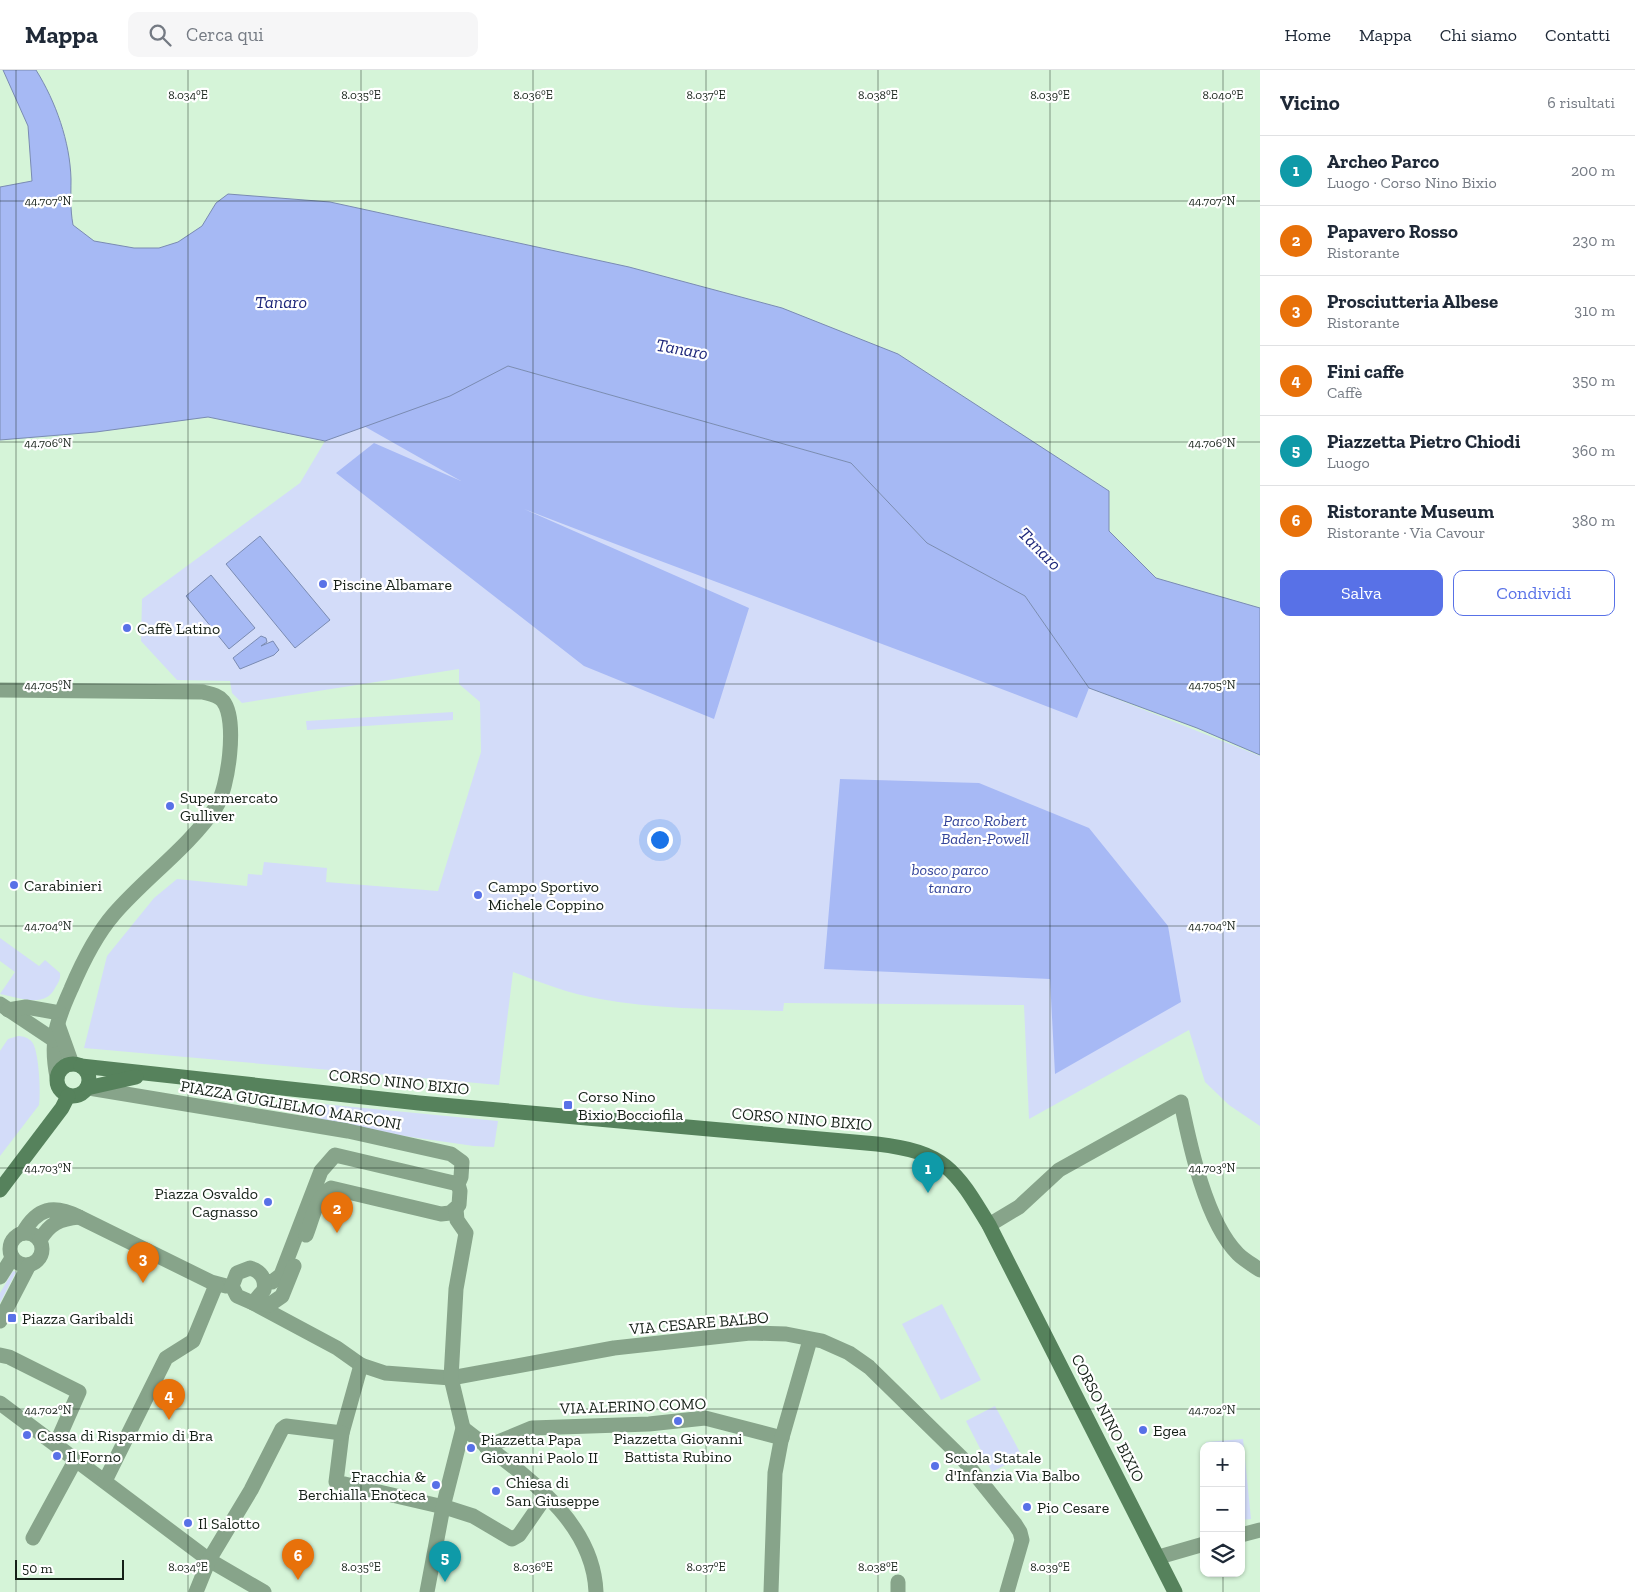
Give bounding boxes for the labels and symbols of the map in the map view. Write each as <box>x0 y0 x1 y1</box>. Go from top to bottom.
text: 8.034°E <box>168 88 208 102</box>
text: 8.035°E <box>341 88 381 102</box>
text: 8.036°E <box>513 88 553 102</box>
text: 8.037°E <box>687 88 725 102</box>
text: 8.038°E <box>858 88 898 102</box>
text: 8.039°E <box>1030 88 1070 102</box>
text: 8.040°E <box>1203 88 1243 102</box>
text: 44.707°N <box>25 194 71 208</box>
text: 44.707°N <box>1189 194 1235 208</box>
water label: Tanaro <box>255 291 307 313</box>
water label: Tanaro <box>654 334 710 364</box>
text: 44.706°N <box>24 436 72 450</box>
text: 44.706°N <box>1188 436 1236 450</box>
water label: Tanaro <box>1014 523 1066 575</box>
place label: Piscine Albamare <box>333 575 452 594</box>
marker: Piscine Albamare <box>317 578 329 590</box>
place label: Caffè Latino <box>137 619 220 638</box>
marker: Caffè Latino <box>121 622 133 634</box>
text: 44.705°N <box>24 678 72 692</box>
text: 44.705°N <box>1188 678 1236 692</box>
place label: Supermercato Gulliver <box>180 788 278 825</box>
marker: Supermercato Gulliver <box>164 800 176 812</box>
park label: Parco Robert Baden-Powell <box>941 811 1029 848</box>
your location <box>647 827 673 853</box>
park label: bosco parco tanaro <box>911 860 989 897</box>
place label: Carabinieri <box>24 876 102 895</box>
place label: Campo Sportivo Michele Coppino <box>488 877 604 914</box>
marker: Carabinieri <box>8 879 20 891</box>
marker: Campo Sportivo Michele Coppino <box>472 889 484 901</box>
text: 44.704°N <box>24 919 72 933</box>
text: 44.704°N <box>1188 919 1236 933</box>
street label: CORSO NINO BIXIO <box>328 1065 470 1099</box>
street label: PIAZZA GUGLIELMO MARCONI <box>179 1076 403 1134</box>
place label: Corso Nino Bixio Bocciofila <box>578 1087 683 1124</box>
marker: Corso Nino Bixio Bocciofila <box>562 1099 574 1111</box>
street label: CORSO NINO BIXIO <box>731 1103 873 1135</box>
pin: 1 <box>912 1152 944 1193</box>
text: 44.703°N <box>25 1161 72 1175</box>
text: 44.703°N <box>1189 1161 1236 1175</box>
place label: Piazza Osvaldo Cagnasso <box>155 1184 258 1221</box>
pin: 2 <box>321 1192 353 1233</box>
marker: Piazza Osvaldo Cagnasso <box>262 1196 274 1208</box>
pin: 3 <box>127 1242 159 1283</box>
street label: VIA CESARE BALBO <box>627 1307 770 1339</box>
place label: Piazza Garibaldi <box>22 1309 134 1328</box>
marker: Piazza Garibaldi <box>6 1312 18 1324</box>
street label: CORSO NINO BIXIO <box>1068 1351 1149 1485</box>
pin: 4 <box>153 1379 185 1420</box>
street label: VIA ALERINO COMO <box>559 1394 707 1418</box>
text: 44.702°N <box>24 1403 72 1417</box>
text: 44.702°N <box>1188 1403 1236 1417</box>
marker: Piazzetta Giovanni Battista Rubino <box>672 1415 684 1427</box>
place label: Egea <box>1153 1421 1187 1440</box>
marker: Egea <box>1137 1424 1149 1436</box>
place label: Cassa di Risparmio di Bra <box>37 1426 213 1445</box>
marker: Cassa di Risparmio di Bra <box>21 1429 33 1441</box>
place label: Piazzetta Giovanni Battista Rubino <box>613 1429 743 1466</box>
place label: Piazzetta Papa Giovanni Paolo II <box>481 1430 598 1467</box>
marker: Piazzetta Papa Giovanni Paolo II <box>465 1442 477 1454</box>
place label: Il Forno <box>67 1447 121 1466</box>
place label: Scuola Statale d'Infanzia Via Balbo <box>945 1448 1080 1485</box>
marker: Il Forno <box>51 1450 63 1462</box>
marker: Scuola Statale d'Infanzia Via Balbo <box>929 1460 941 1472</box>
place label: Fracchia & Berchialla Enoteca <box>298 1467 426 1504</box>
place label: Chiesa di San Giuseppe <box>506 1473 599 1510</box>
marker: Fracchia & Berchialla Enoteca <box>430 1479 442 1491</box>
marker: Chiesa di San Giuseppe <box>490 1485 502 1497</box>
place label: Pio Cesare <box>1037 1498 1109 1517</box>
marker: Pio Cesare <box>1021 1501 1033 1513</box>
place label: Il Salotto <box>198 1514 260 1533</box>
marker: Il Salotto <box>182 1517 194 1529</box>
pin: 6 <box>282 1539 314 1580</box>
pin: 5 <box>429 1541 461 1582</box>
scale bar <box>15 1557 124 1580</box>
text: 8.034°E <box>168 1560 208 1574</box>
text: 8.035°E <box>341 1560 381 1574</box>
text: 8.036°E <box>513 1560 553 1574</box>
text: 8.037°E <box>687 1560 725 1574</box>
text: 8.038°E <box>858 1560 898 1574</box>
text: 8.039°E <box>1030 1560 1070 1574</box>

